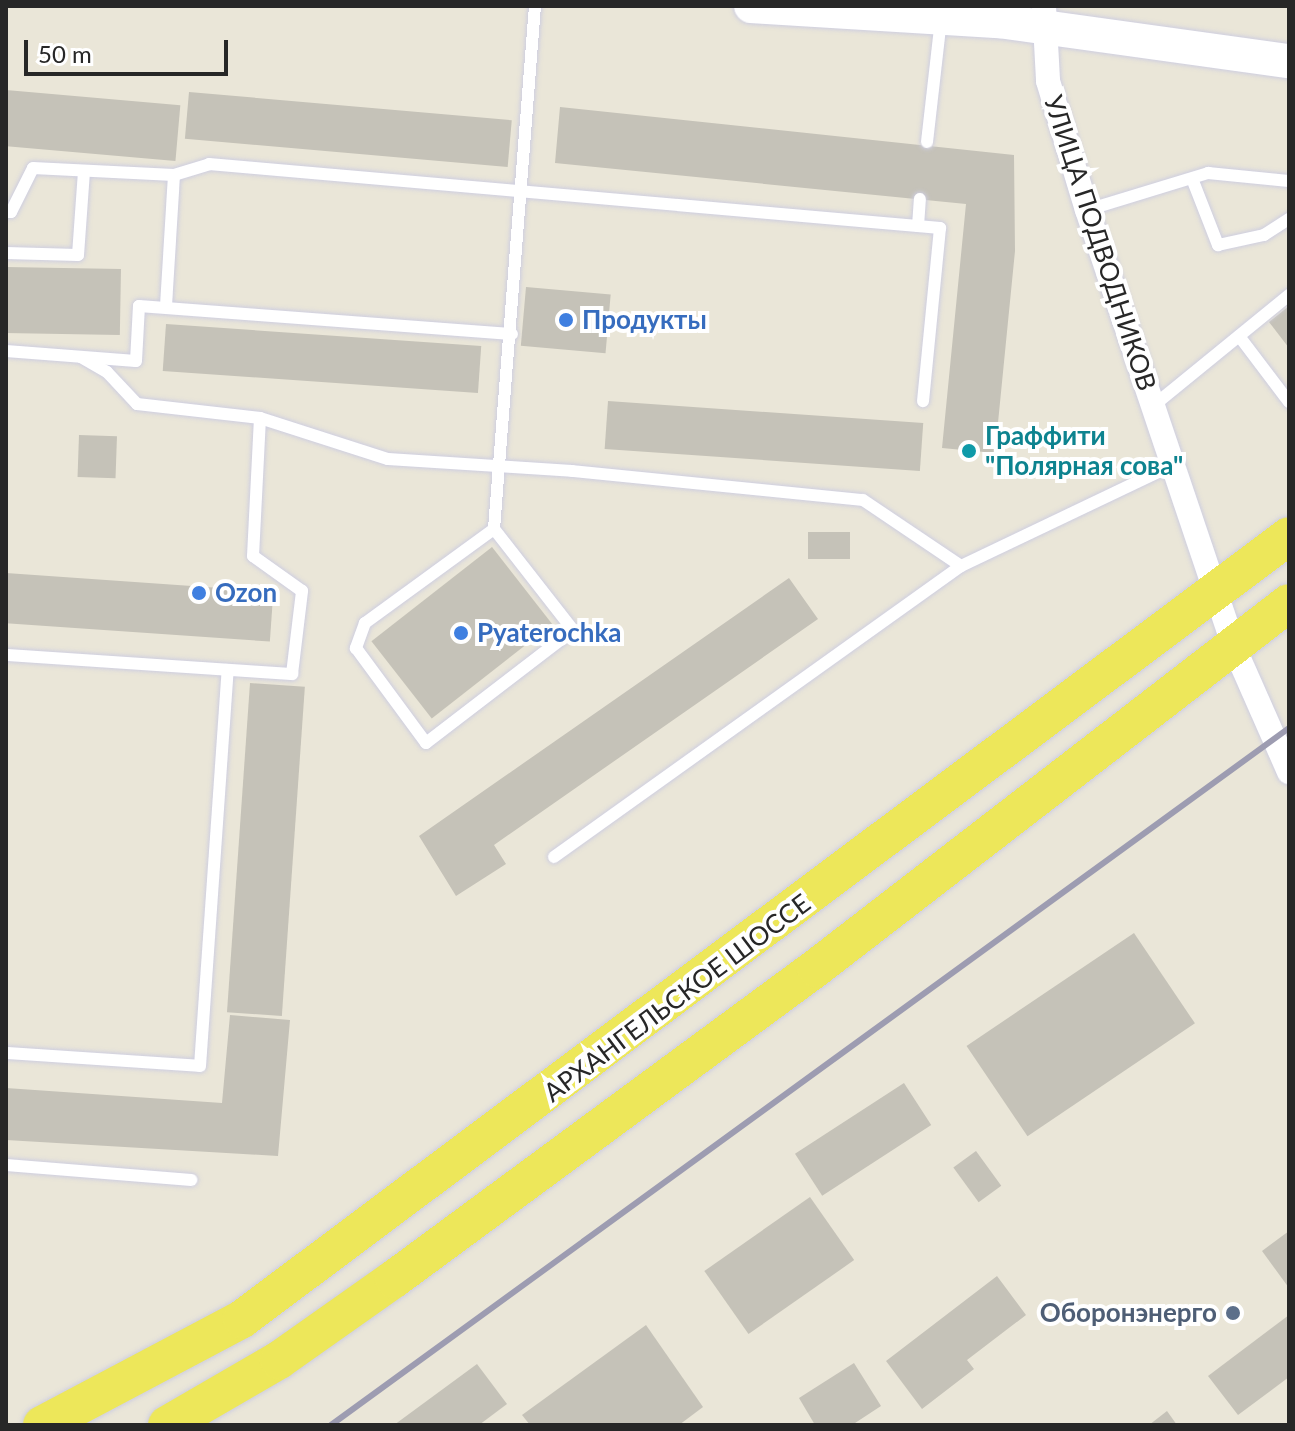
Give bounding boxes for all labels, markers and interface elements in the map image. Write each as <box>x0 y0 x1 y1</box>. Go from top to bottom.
scale bar <box>28 24 232 74</box>
text: 50 m <box>38 39 92 68</box>
street label: УЛИЦА ПОДВОДНИКОВ <box>1037 91 1163 395</box>
place label: Продукты <box>582 304 707 336</box>
marker: Продукты <box>557 311 575 329</box>
place label: Граффити "Полярная сова" <box>985 420 1183 482</box>
marker: Граффити "Полярная сова" <box>960 442 978 460</box>
place label: Ozon <box>215 577 277 609</box>
marker: Ozon <box>190 584 208 602</box>
place label: Pyaterochka <box>477 617 622 649</box>
marker: Pyaterochka <box>452 624 470 642</box>
street label: АРХАНГЕЛЬСКОЕ ШОССЕ <box>538 888 816 1108</box>
place label: Оборонэнерго <box>1040 1297 1217 1329</box>
marker: Оборонэнерго <box>1224 1304 1242 1322</box>

